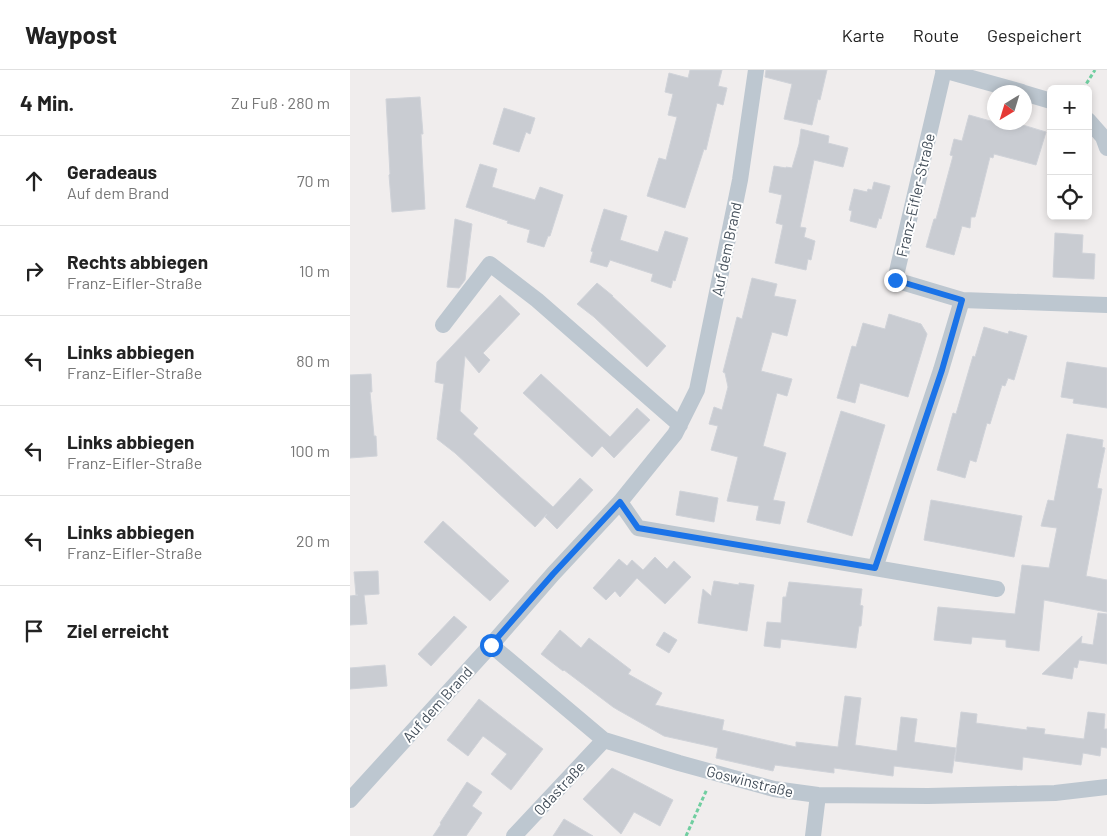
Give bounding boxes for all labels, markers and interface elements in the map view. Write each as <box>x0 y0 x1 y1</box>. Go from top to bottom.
text: Waypost <box>25 20 117 49</box>
text: Karte <box>842 24 885 46</box>
text: Route <box>913 24 959 46</box>
text: Gespeichert <box>987 24 1082 46</box>
north arrow <box>987 85 1032 130</box>
map controls <box>1047 85 1092 220</box>
button: + <box>1047 85 1092 130</box>
text: 4 Min. <box>20 90 74 115</box>
text: Zu Fuß · 280 m <box>231 93 330 112</box>
button: − <box>1047 130 1092 175</box>
street label: Franz-Eifler-Straße <box>892 131 938 259</box>
text: Geradeaus <box>67 160 157 183</box>
icon: ahead <box>20 167 48 195</box>
text: 70 m <box>297 171 330 190</box>
button: locate <box>1047 175 1092 220</box>
text: Auf dem Brand <box>67 183 169 202</box>
street label: Auf dem Brand <box>707 200 745 298</box>
text: Rechts abbiegen <box>67 250 208 273</box>
icon: right <box>20 257 48 285</box>
text: 10 m <box>299 261 330 280</box>
route end <box>884 269 907 292</box>
text: Franz-Eifler-Straße <box>67 273 202 292</box>
text: Links abbiegen <box>67 340 194 363</box>
icon: left <box>20 347 48 375</box>
text: 80 m <box>296 351 330 370</box>
text: Franz-Eifler-Straße <box>67 363 202 382</box>
text: Links abbiegen <box>67 430 194 453</box>
icon: left <box>20 437 48 465</box>
text: 100 m <box>290 441 330 460</box>
text: Franz-Eifler-Straße <box>67 453 202 472</box>
text: Links abbiegen <box>67 520 194 543</box>
icon: left <box>20 527 48 555</box>
text: 20 m <box>296 531 330 550</box>
text: Franz-Eifler-Straße <box>67 543 202 562</box>
icon: arrive <box>20 617 48 645</box>
text: Ziel erreicht <box>67 619 169 642</box>
route start <box>480 634 503 657</box>
street label: Auf dem Brand <box>398 662 476 746</box>
street label: Odastraße <box>529 757 589 819</box>
street label: Goswinstraße <box>705 762 795 800</box>

